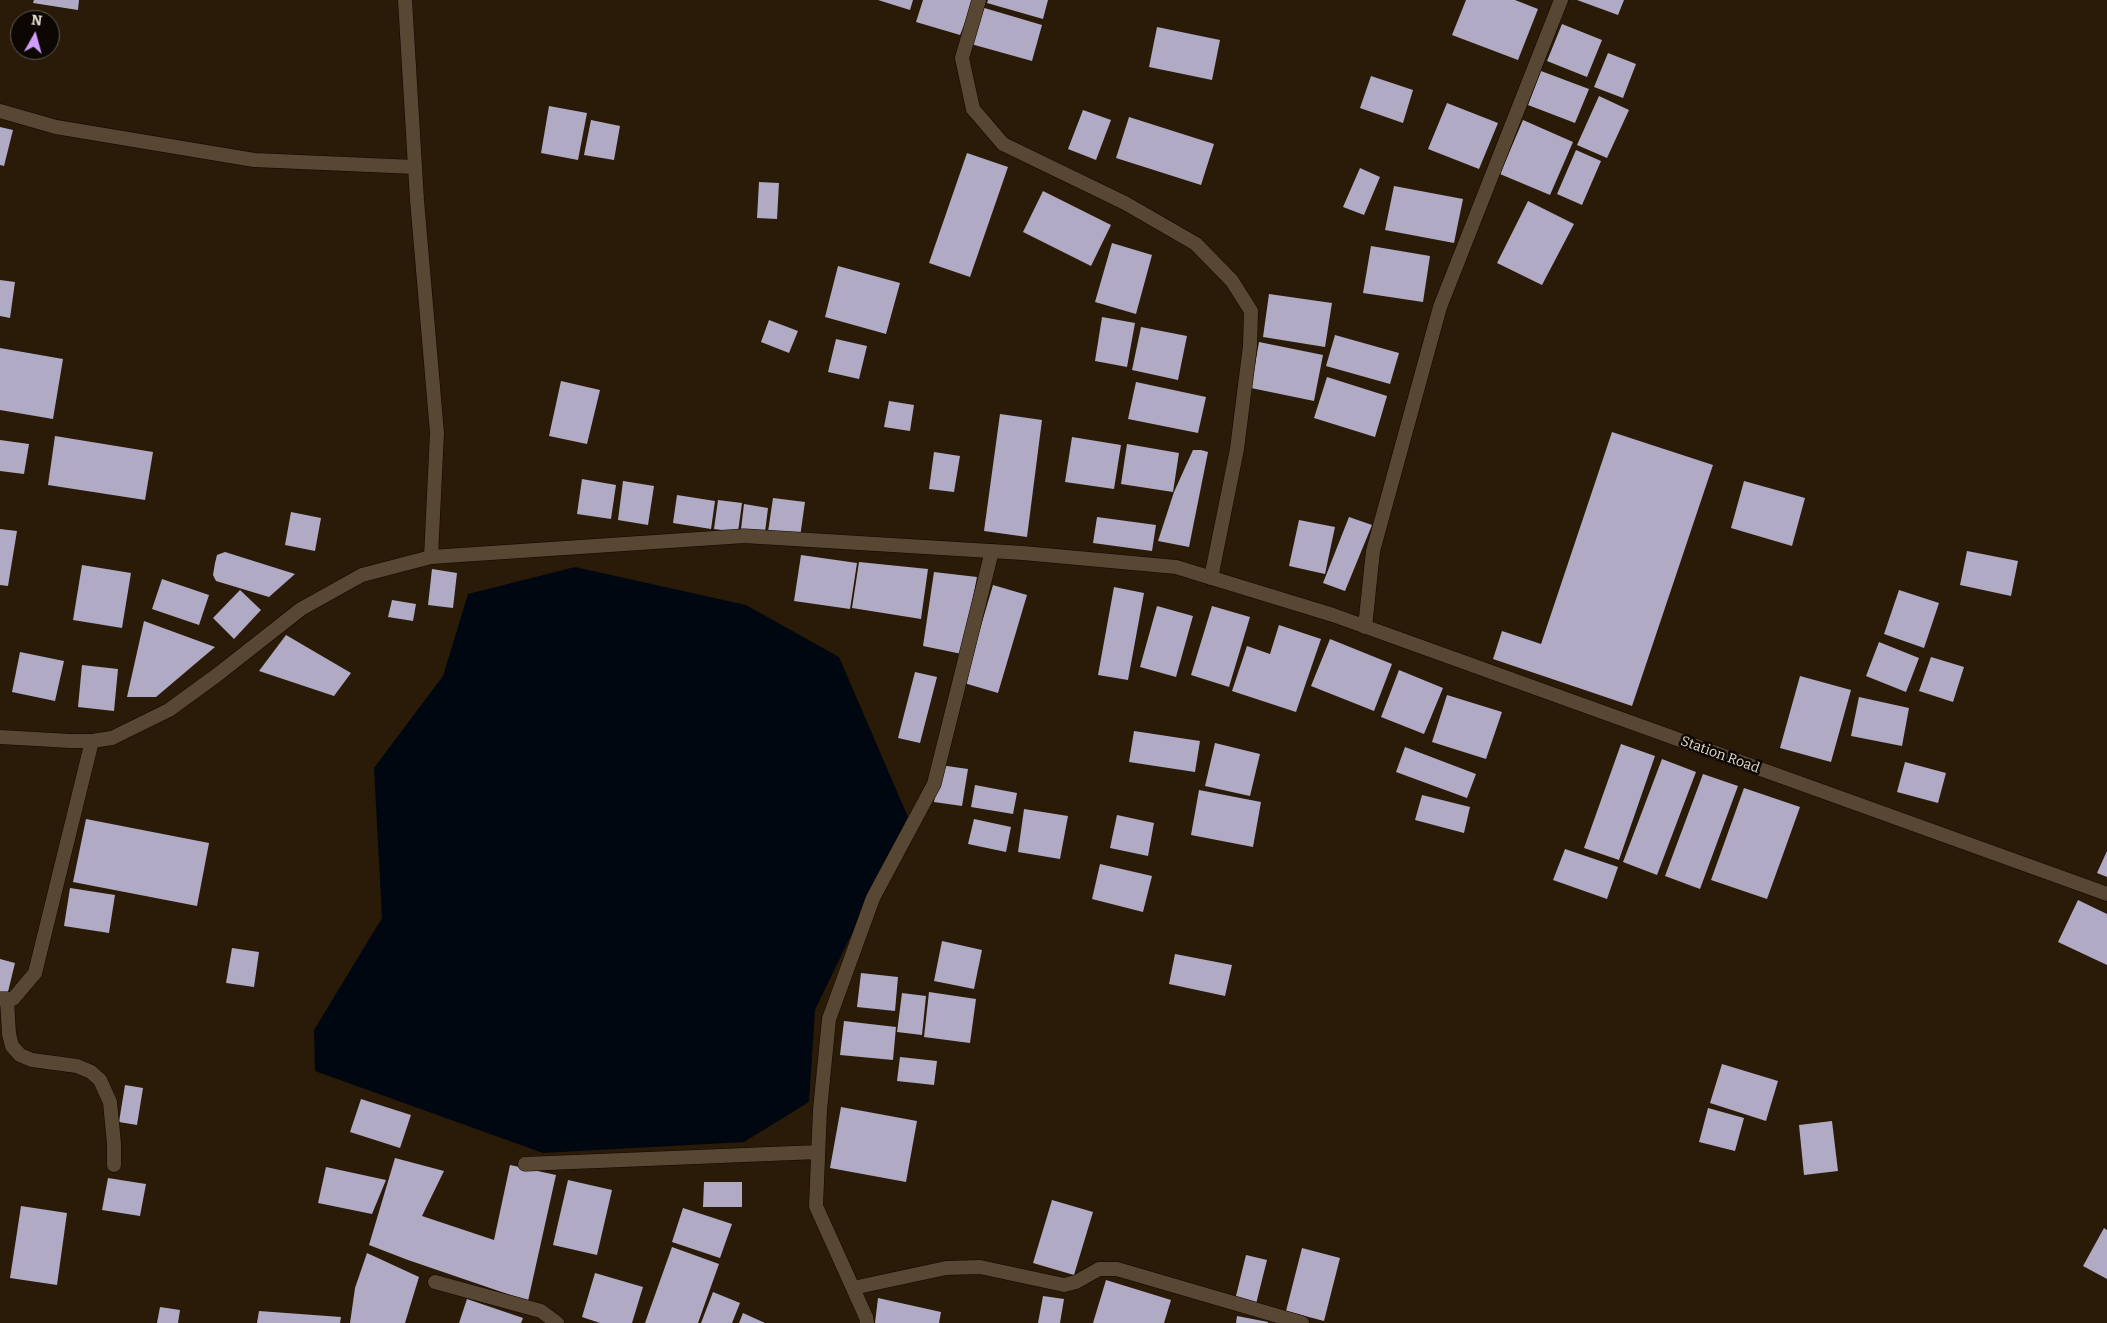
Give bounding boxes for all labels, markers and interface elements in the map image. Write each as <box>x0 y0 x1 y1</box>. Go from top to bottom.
north arrow <box>10 10 60 60</box>
text: N <box>30 12 43 30</box>
street label: Station Road <box>1678 733 1762 777</box>

